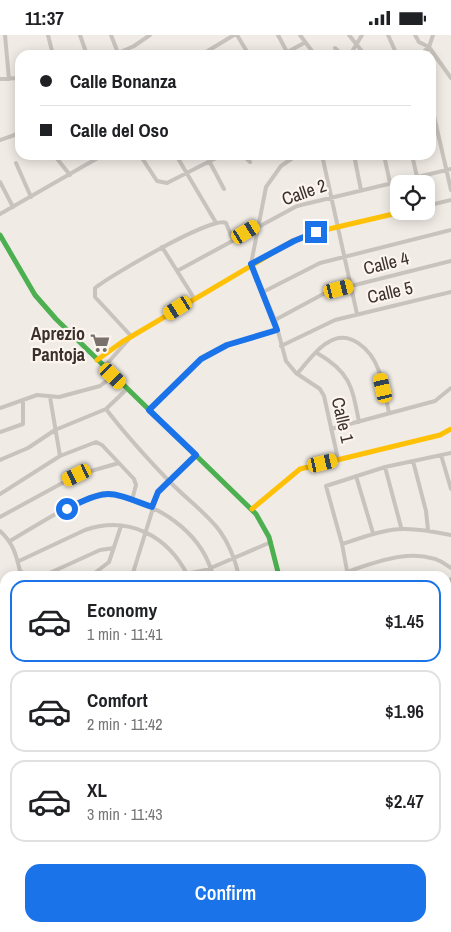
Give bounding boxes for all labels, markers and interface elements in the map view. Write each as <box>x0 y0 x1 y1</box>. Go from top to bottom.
text: 11:37 <box>25 5 64 31</box>
text: Calle Bonanza <box>70 68 177 94</box>
text: Calle del Oso <box>70 117 169 143</box>
street label: Calle 2 <box>278 173 330 211</box>
map controls <box>390 175 435 220</box>
button: locate <box>390 175 435 220</box>
car <box>229 218 262 246</box>
route end <box>305 221 327 243</box>
street label: Calle 4 <box>361 245 411 281</box>
street label: Calle 5 <box>365 275 415 309</box>
car <box>322 278 355 300</box>
car <box>161 294 194 322</box>
place label: Aprezio Pantoja <box>31 321 86 367</box>
supermarket icon: Aprezio Pantoja <box>89 332 111 354</box>
car <box>96 360 129 392</box>
car <box>372 372 393 404</box>
street label: Calle 1 <box>326 395 361 446</box>
car <box>306 452 339 474</box>
car <box>60 462 93 488</box>
route start <box>56 498 78 520</box>
text: Economy <box>87 597 157 623</box>
icon: car <box>27 599 72 644</box>
text: $1.45 <box>385 608 424 634</box>
text: 1 min · 11:41 <box>87 623 163 645</box>
text: Comfort <box>87 687 148 713</box>
icon: car <box>27 689 72 734</box>
text: $1.96 <box>385 698 424 724</box>
text: 2 min · 11:42 <box>87 713 163 735</box>
text: XL <box>87 777 107 803</box>
icon: car <box>27 779 72 824</box>
text: $2.47 <box>385 788 424 814</box>
text: 3 min · 11:43 <box>87 803 163 825</box>
button: Confirm <box>25 864 426 922</box>

